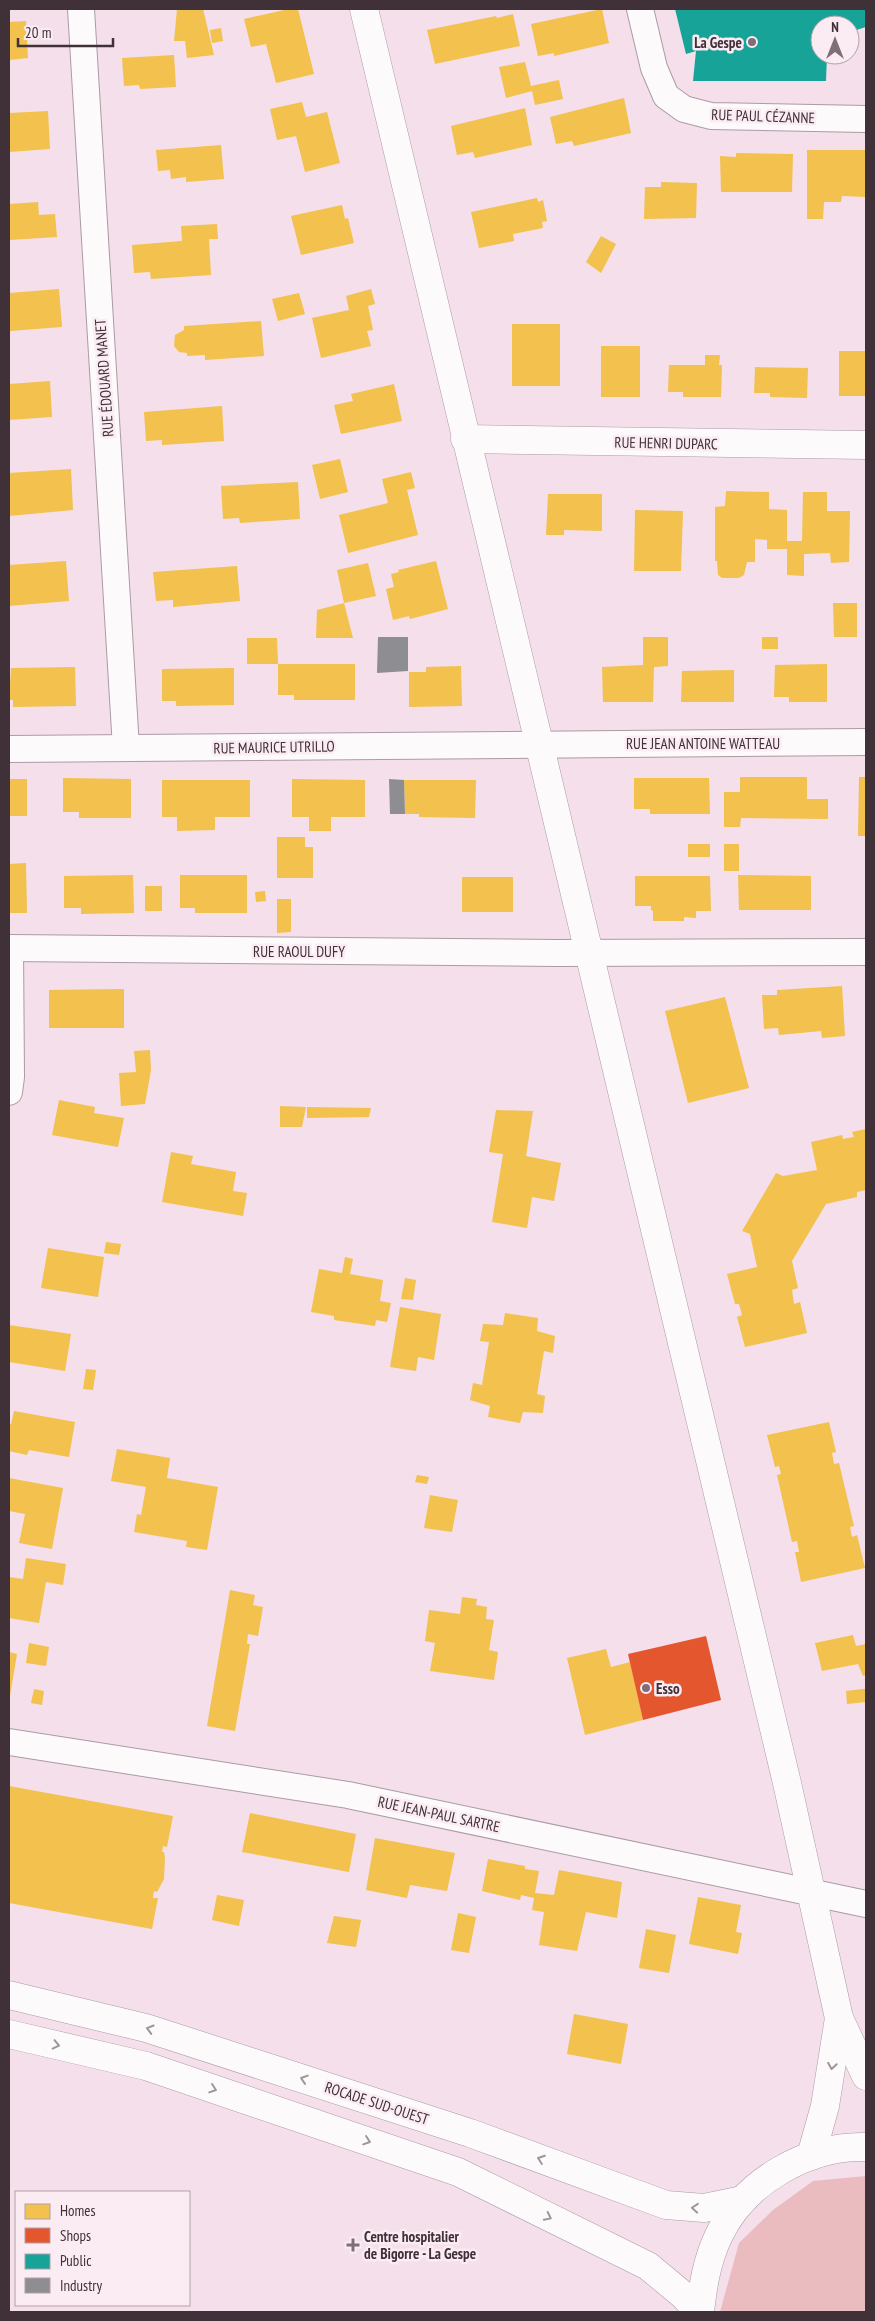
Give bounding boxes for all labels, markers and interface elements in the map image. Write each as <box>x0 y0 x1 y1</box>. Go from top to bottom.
scale bar <box>18 15 112 47</box>
north arrow <box>810 15 860 65</box>
text: N <box>831 18 839 36</box>
text: 20 m <box>25 23 51 42</box>
place label: La Gespe <box>694 33 742 52</box>
marker: La Gespe <box>746 36 758 48</box>
street label: RUE PAUL CÉZANNE <box>711 105 815 127</box>
street label: RUE ÉDOUARD MANET <box>90 318 118 438</box>
street label: RUE HENRI DUPARC <box>614 433 718 453</box>
street label: RUE JEAN ANTOINE WATTEAU <box>626 734 780 753</box>
street label: RUE MAURICE UTRILLO <box>213 736 335 758</box>
street label: RUE RAOUL DUFY <box>253 942 345 961</box>
place label: Esso <box>656 1679 680 1698</box>
marker: Esso <box>640 1682 652 1694</box>
street label: RUE JEAN-PAUL SARTRE <box>376 1792 502 1836</box>
one-way arrow <box>146 2025 154 2035</box>
one-way arrow <box>52 2039 61 2050</box>
one-way arrow <box>827 2062 837 2071</box>
one-way arrow <box>301 2075 309 2085</box>
street label: ROCADE SUD-OUEST <box>323 2077 432 2129</box>
one-way arrow <box>208 2083 216 2093</box>
one-way arrow <box>362 2135 370 2145</box>
one-way arrow <box>537 2155 546 2165</box>
legend <box>15 2191 190 2306</box>
text: Homes <box>60 2201 96 2220</box>
one-way arrow <box>691 2202 699 2213</box>
one-way arrow <box>543 2211 552 2221</box>
text: Shops <box>60 2226 91 2245</box>
place label: Centre hospitalier de Bigorre - La Gespe <box>364 2227 476 2263</box>
marker: Centre hospitalier de Bigorre - La Gespe <box>346 2238 360 2252</box>
text: Public <box>60 2251 92 2270</box>
text: Industry <box>60 2276 102 2295</box>

